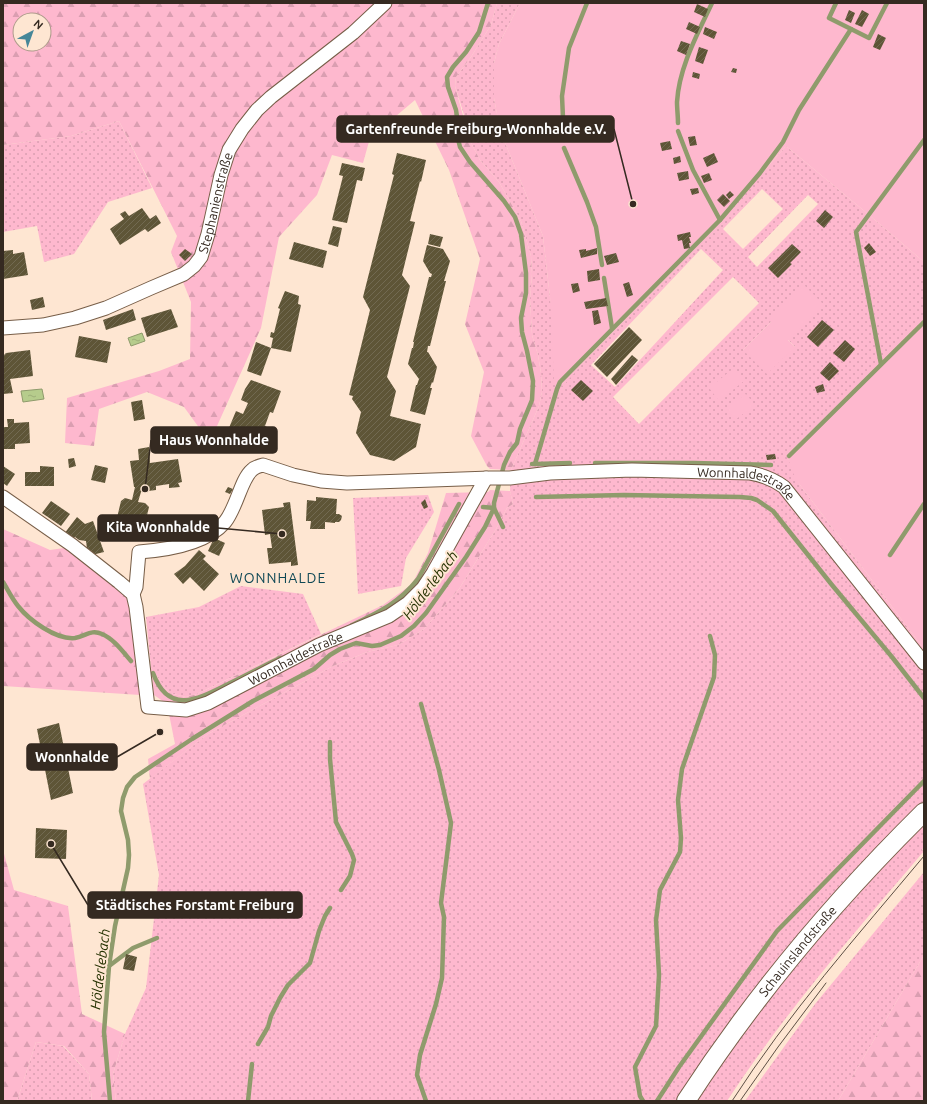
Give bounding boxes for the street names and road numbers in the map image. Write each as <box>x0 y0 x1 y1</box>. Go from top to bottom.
street label: Stephanienstraße <box>196 150 235 255</box>
street label: Wonnhaldestraße <box>697 465 798 502</box>
street label: Wonnhaldestraße <box>246 629 345 688</box>
street label: Schauinslandstraße <box>756 903 839 999</box>

